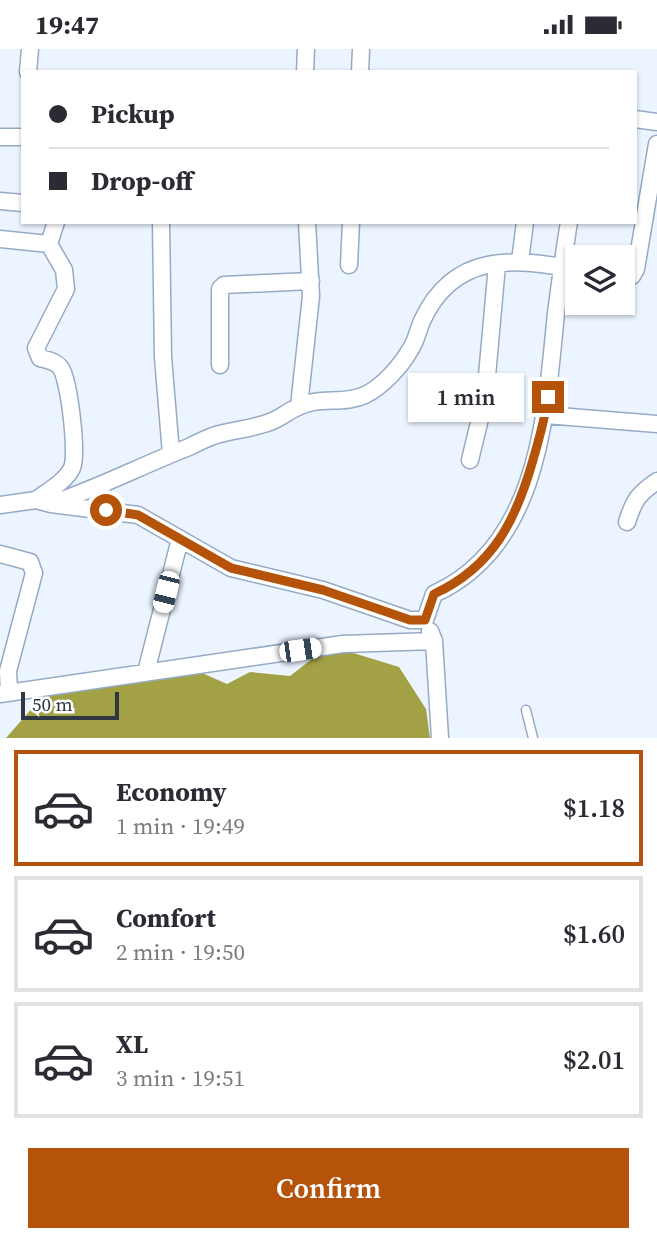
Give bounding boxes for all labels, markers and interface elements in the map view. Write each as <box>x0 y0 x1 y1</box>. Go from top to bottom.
text: 19:47 <box>35 7 99 43</box>
text: Pickup <box>91 96 175 132</box>
text: Drop-off <box>91 163 193 199</box>
map controls <box>565 245 635 315</box>
button: layers <box>565 245 635 315</box>
callout: 1 min <box>408 373 524 421</box>
text: 1 min <box>436 381 496 413</box>
route end <box>532 381 564 413</box>
route start <box>90 494 122 526</box>
car <box>151 569 182 615</box>
car <box>278 637 323 663</box>
scale bar <box>21 689 119 721</box>
text: 50 m <box>32 691 73 717</box>
text: Economy <box>116 774 227 810</box>
icon: car <box>32 777 95 840</box>
text: $1.18 <box>563 790 625 826</box>
text: 1 min · 19:49 <box>116 810 245 842</box>
text: Comfort <box>116 900 216 936</box>
icon: car <box>32 903 95 966</box>
text: $1.60 <box>563 916 625 952</box>
text: 2 min · 19:50 <box>116 936 245 968</box>
text: XL <box>116 1026 148 1062</box>
icon: car <box>32 1029 95 1092</box>
text: $2.01 <box>563 1042 625 1078</box>
text: 3 min · 19:51 <box>116 1062 245 1094</box>
button: Confirm <box>28 1148 629 1228</box>

